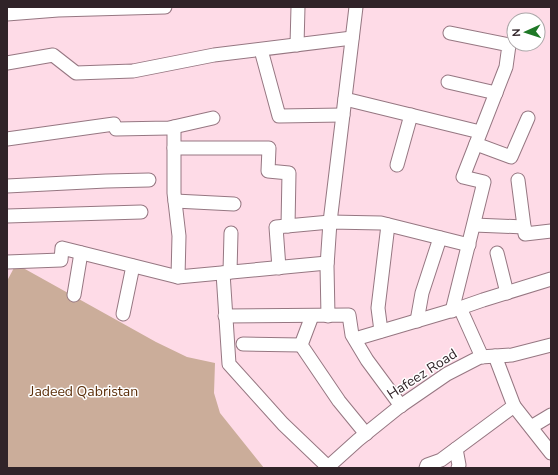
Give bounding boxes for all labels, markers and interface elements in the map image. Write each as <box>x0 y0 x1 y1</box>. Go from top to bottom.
north arrow <box>506 12 546 52</box>
text: N <box>509 28 524 37</box>
street label: Hafeez Road <box>383 344 461 404</box>
park label: Jadeed Qabristan <box>29 382 138 401</box>

